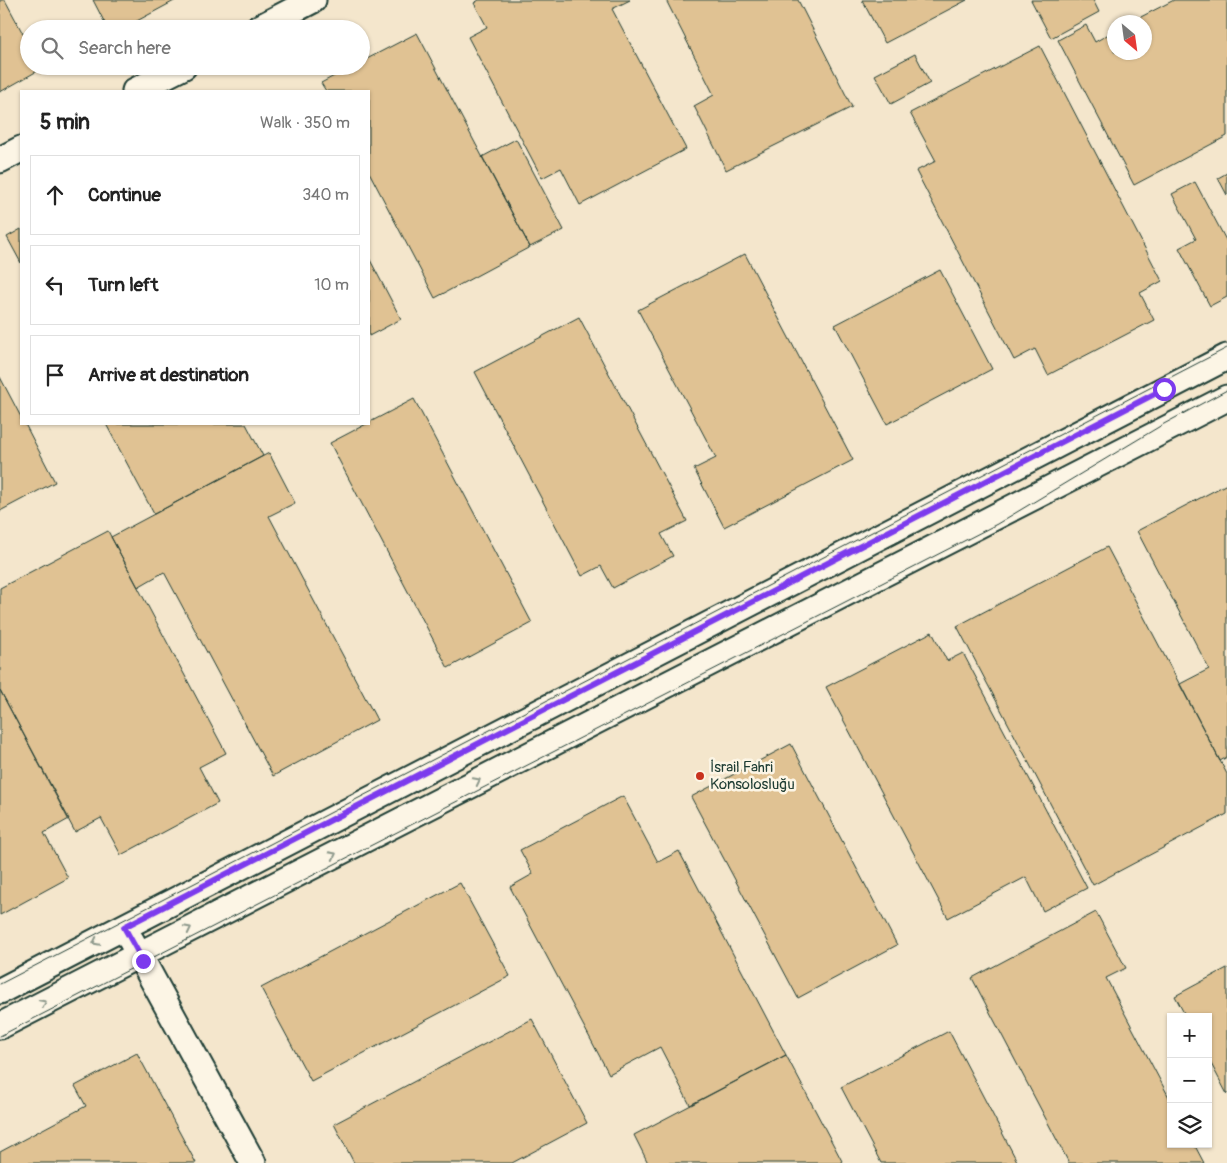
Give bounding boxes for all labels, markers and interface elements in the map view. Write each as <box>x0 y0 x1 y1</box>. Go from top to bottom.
north arrow <box>1107 15 1152 60</box>
search box <box>20 20 370 75</box>
icon: search <box>38 34 66 62</box>
text: Search here <box>78 36 171 60</box>
text: 5 min <box>40 109 90 136</box>
text: Walk · 350 m <box>260 113 350 133</box>
icon: ahead <box>41 181 69 209</box>
text: Continue <box>88 183 161 207</box>
text: 340 m <box>302 185 349 205</box>
icon: left <box>41 271 69 299</box>
text: Turn left <box>88 273 158 297</box>
text: 10 m <box>314 275 349 295</box>
icon: arrive <box>41 361 69 389</box>
text: Arrive at destination <box>88 363 249 387</box>
route start <box>1153 378 1176 401</box>
place label: İsrail Fahri Konsolosluğu <box>710 758 795 794</box>
marker: İsrail Fahri Konsolosluğu <box>694 770 706 782</box>
one-way arrow <box>472 777 481 787</box>
one-way arrow <box>327 851 336 861</box>
one-way arrow <box>182 925 191 935</box>
one-way arrow <box>92 936 101 946</box>
route end <box>132 950 155 973</box>
one-way arrow <box>38 999 47 1009</box>
map controls <box>1167 1013 1212 1148</box>
button: + <box>1167 1013 1212 1058</box>
button: − <box>1167 1058 1212 1103</box>
button: layers <box>1167 1103 1212 1148</box>

